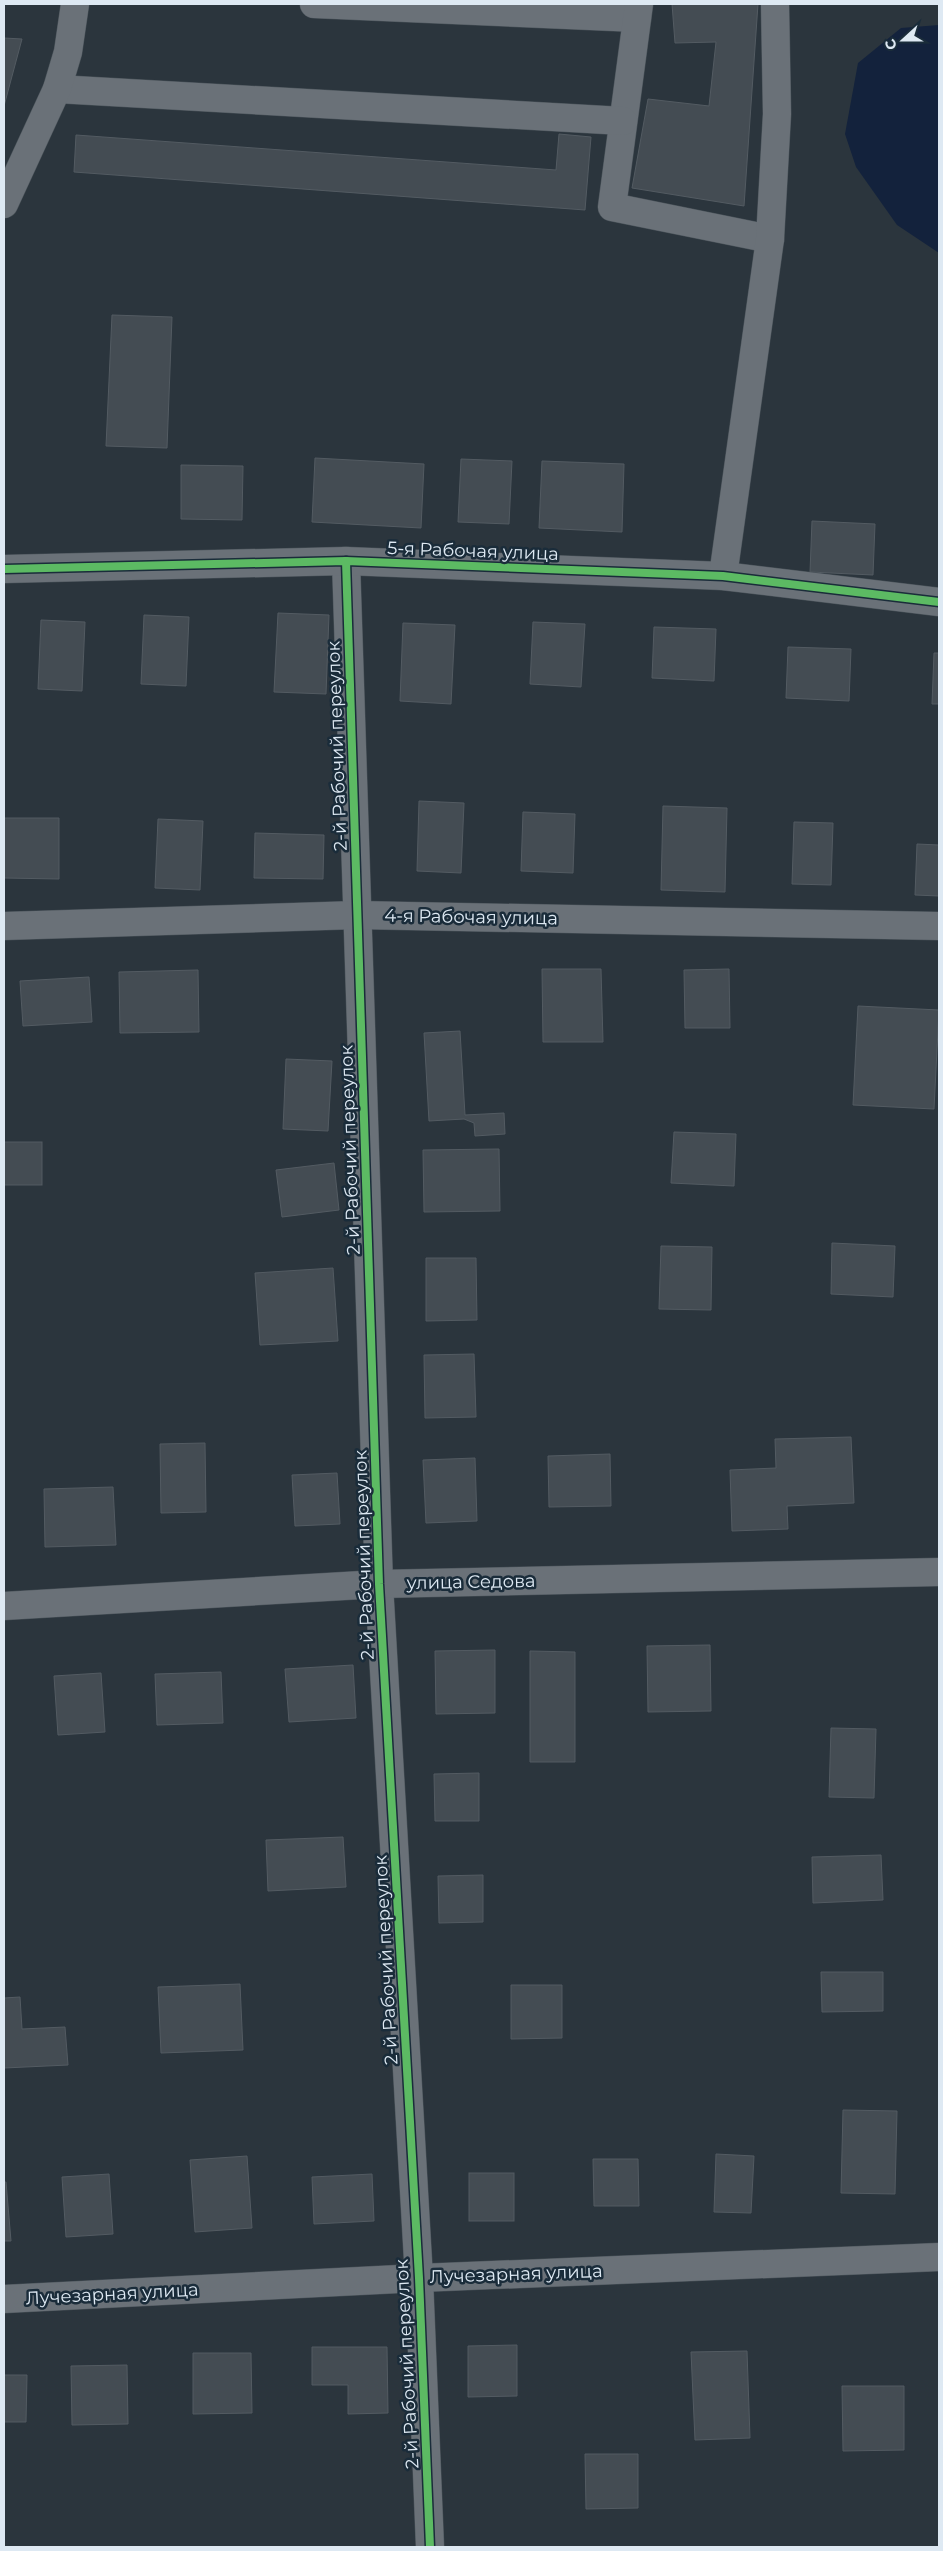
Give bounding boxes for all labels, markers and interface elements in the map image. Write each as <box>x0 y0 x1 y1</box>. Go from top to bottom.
north arrow <box>878 15 928 65</box>
text: С <box>881 37 901 53</box>
street label: 5-я Рабочая улица <box>387 537 559 565</box>
street label: 2-й Рабочий переулок <box>322 640 352 851</box>
street label: 4-я Рабочая улица <box>384 904 558 930</box>
street label: 2-й Рабочий переулок <box>335 1044 365 1255</box>
street label: 2-й Рабочий переулок <box>349 1449 379 1660</box>
street label: улица Седова <box>405 1570 536 1594</box>
street label: 2-й Рабочий переулок <box>369 1854 402 2065</box>
street label: 2-й Рабочий переулок <box>390 2258 423 2469</box>
street label: Лучезарная улица <box>429 2260 603 2288</box>
street label: Лучезарная улица <box>25 2278 199 2310</box>

